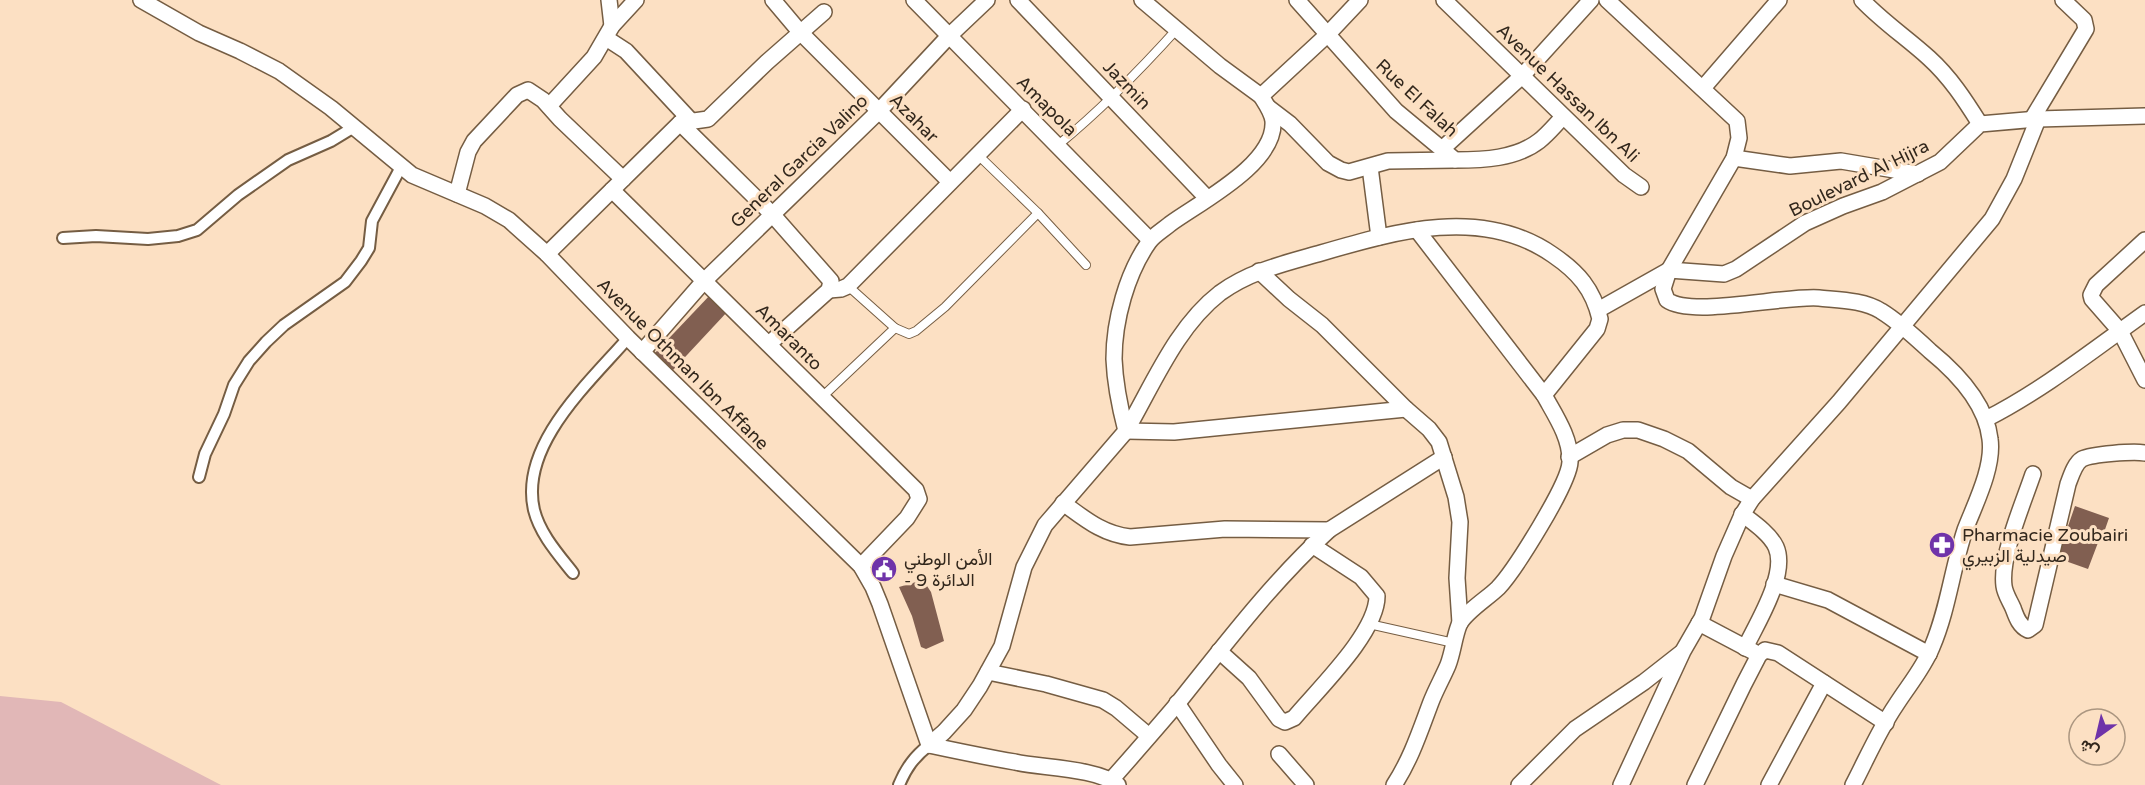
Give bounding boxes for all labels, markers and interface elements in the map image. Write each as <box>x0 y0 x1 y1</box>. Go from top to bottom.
street label: Avenue Hassan Ibn Ali <box>1492 19 1644 167</box>
street label: Rue El Falah <box>1371 54 1463 142</box>
street label: Jazmin <box>1098 56 1156 114</box>
street label: Amapola <box>1012 71 1082 141</box>
street label: Azahar <box>885 89 943 147</box>
street label: General Garcia Valino <box>726 90 872 232</box>
street label: Boulevard Al Hijra <box>1785 135 1933 221</box>
street label: Avenue Othman Ibn Affane <box>593 274 773 454</box>
street label: Amaranto <box>751 299 827 375</box>
place label: Pharmacie Zoubairi صيدلية الزبيري <box>1962 524 2128 571</box>
pharmacy icon: Pharmacie Zoubairi صيدلية الزبيري <box>1927 530 1957 560</box>
place label: الأمن الوطني - الدائرة 9 <box>904 548 993 591</box>
public building icon: الأمن الوطني - الدائرة 9 <box>869 554 899 584</box>
north arrow <box>2067 707 2127 767</box>
text: ش <box>2076 735 2103 762</box>

